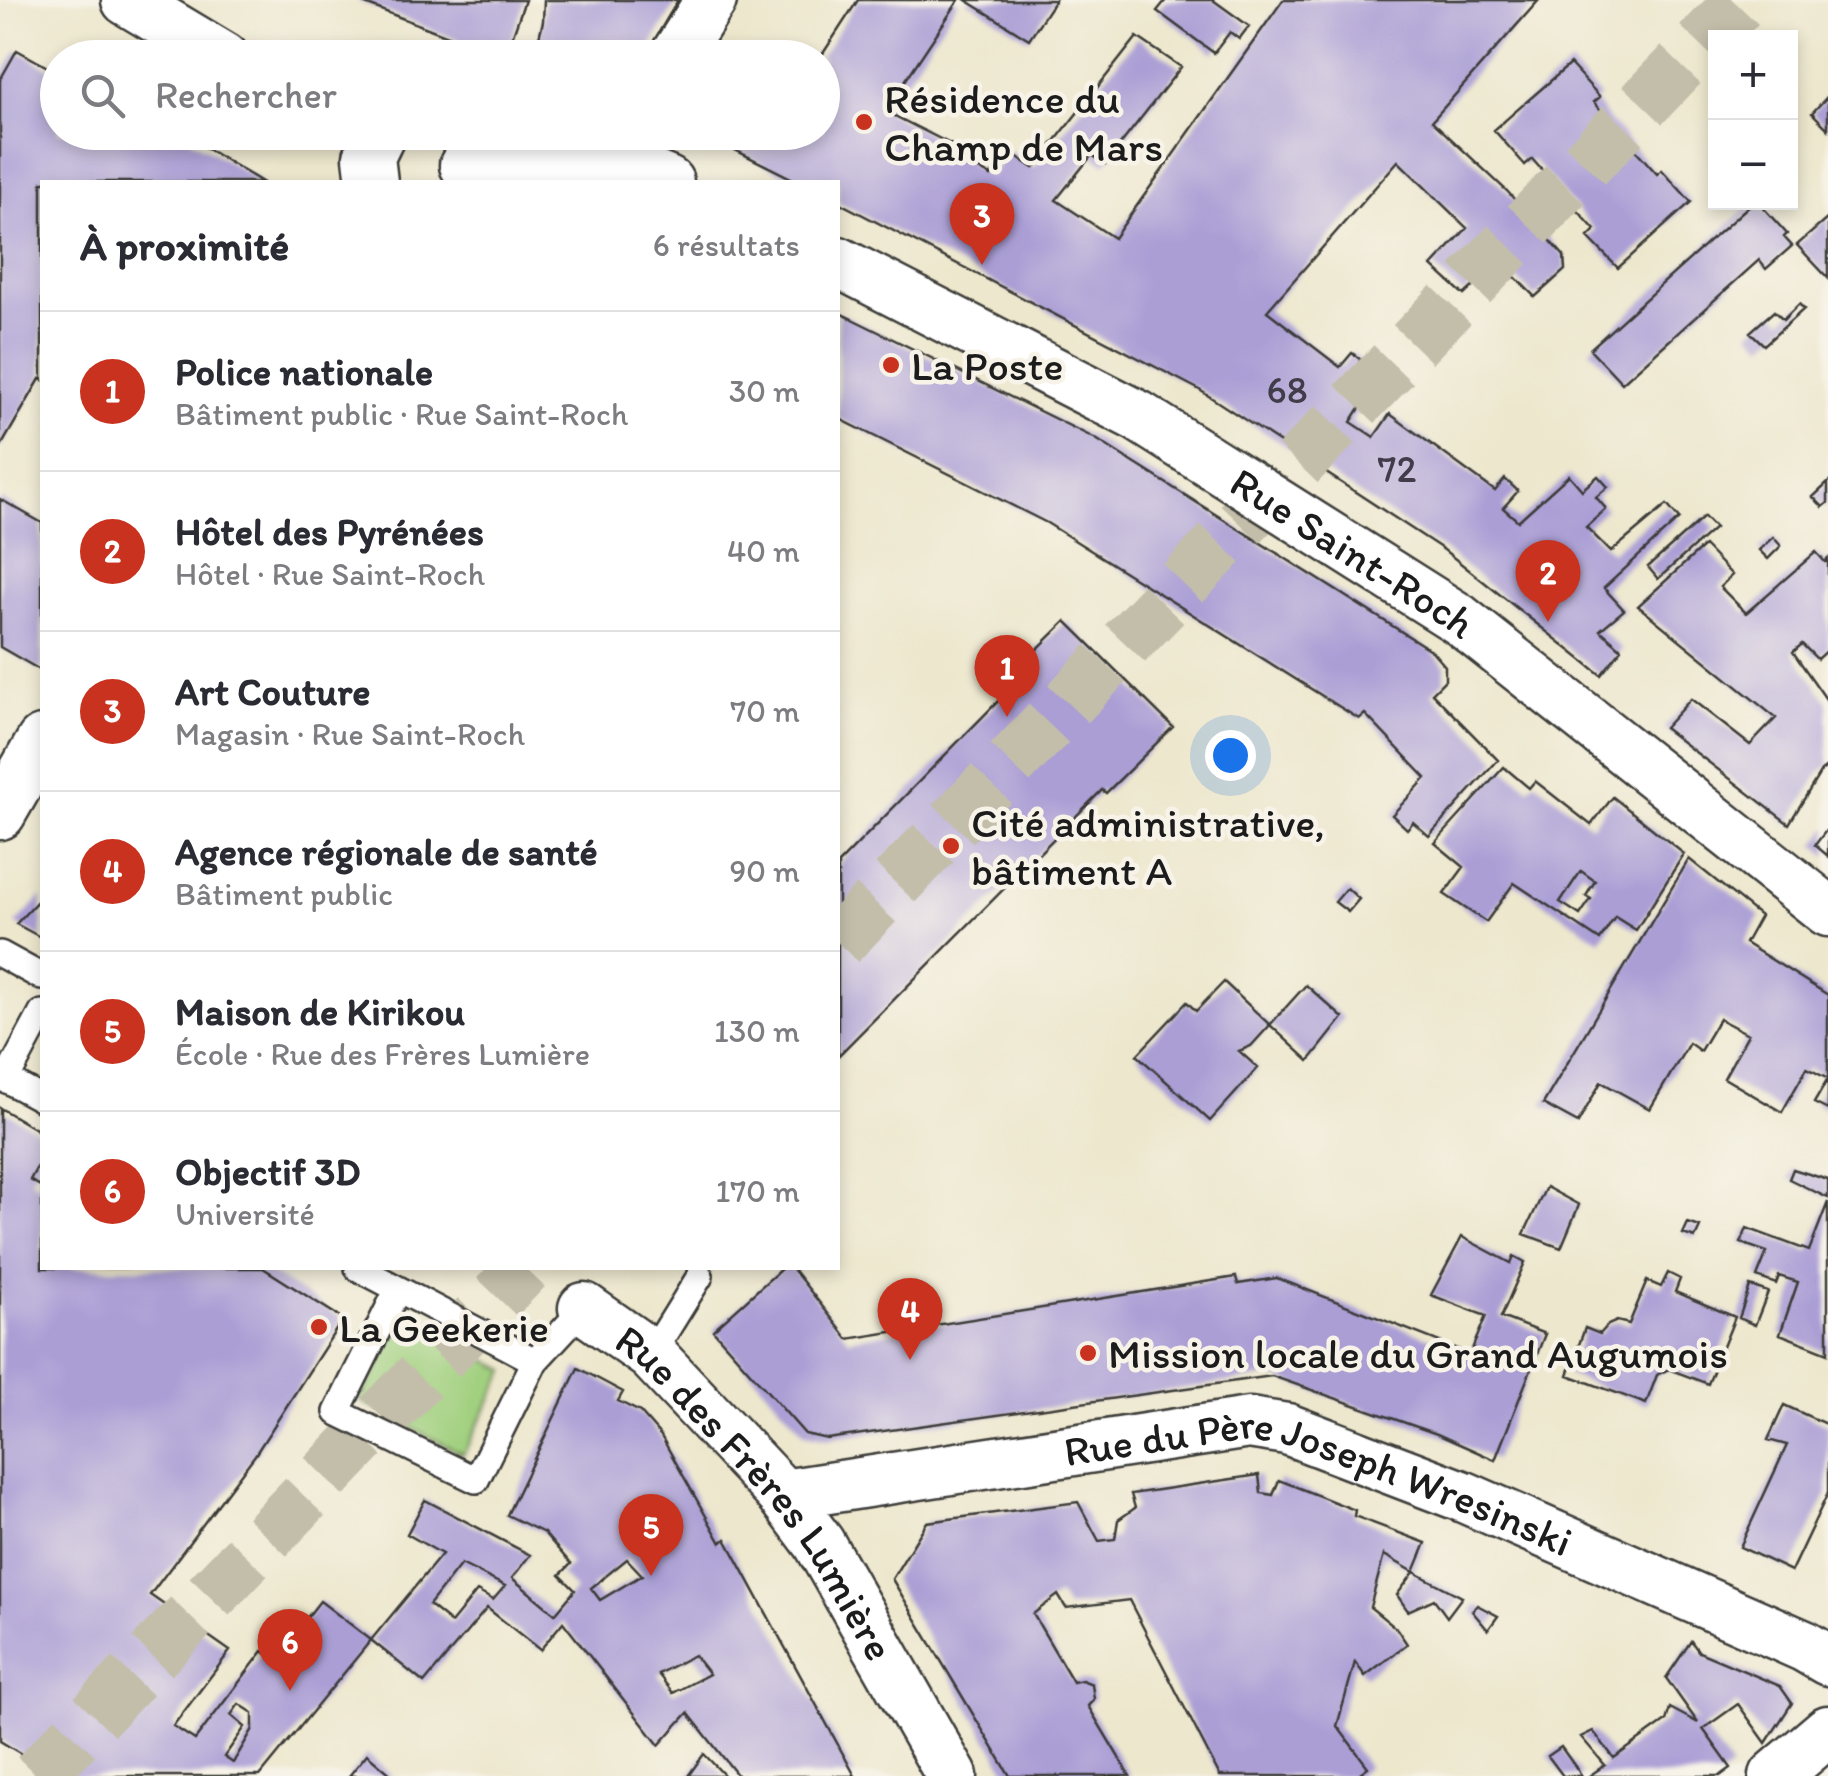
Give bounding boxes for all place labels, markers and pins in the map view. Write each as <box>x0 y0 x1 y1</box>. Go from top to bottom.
place label: Résidence du Champ de Mars <box>884 73 1163 172</box>
marker: Résidence du Champ de Mars <box>853 111 875 133</box>
pin: 3 <box>950 182 1014 265</box>
place label: La Poste <box>911 340 1064 391</box>
marker: La Poste <box>880 354 902 376</box>
pin: 2 <box>1516 540 1580 622</box>
pin: 1 <box>974 634 1040 717</box>
place label: Cité administrative, bâtiment A <box>971 797 1325 896</box>
marker: Cité administrative, bâtiment A <box>940 835 962 857</box>
pin: 4 <box>878 1278 942 1360</box>
place label: La Geekerie <box>339 1302 549 1353</box>
marker: La Geekerie <box>308 1316 330 1338</box>
place label: Mission locale du Grand Augumois <box>1108 1328 1728 1379</box>
marker: Mission locale du Grand Augumois <box>1077 1342 1099 1364</box>
pin: 5 <box>618 1494 684 1576</box>
pin: 6 <box>258 1608 322 1691</box>

